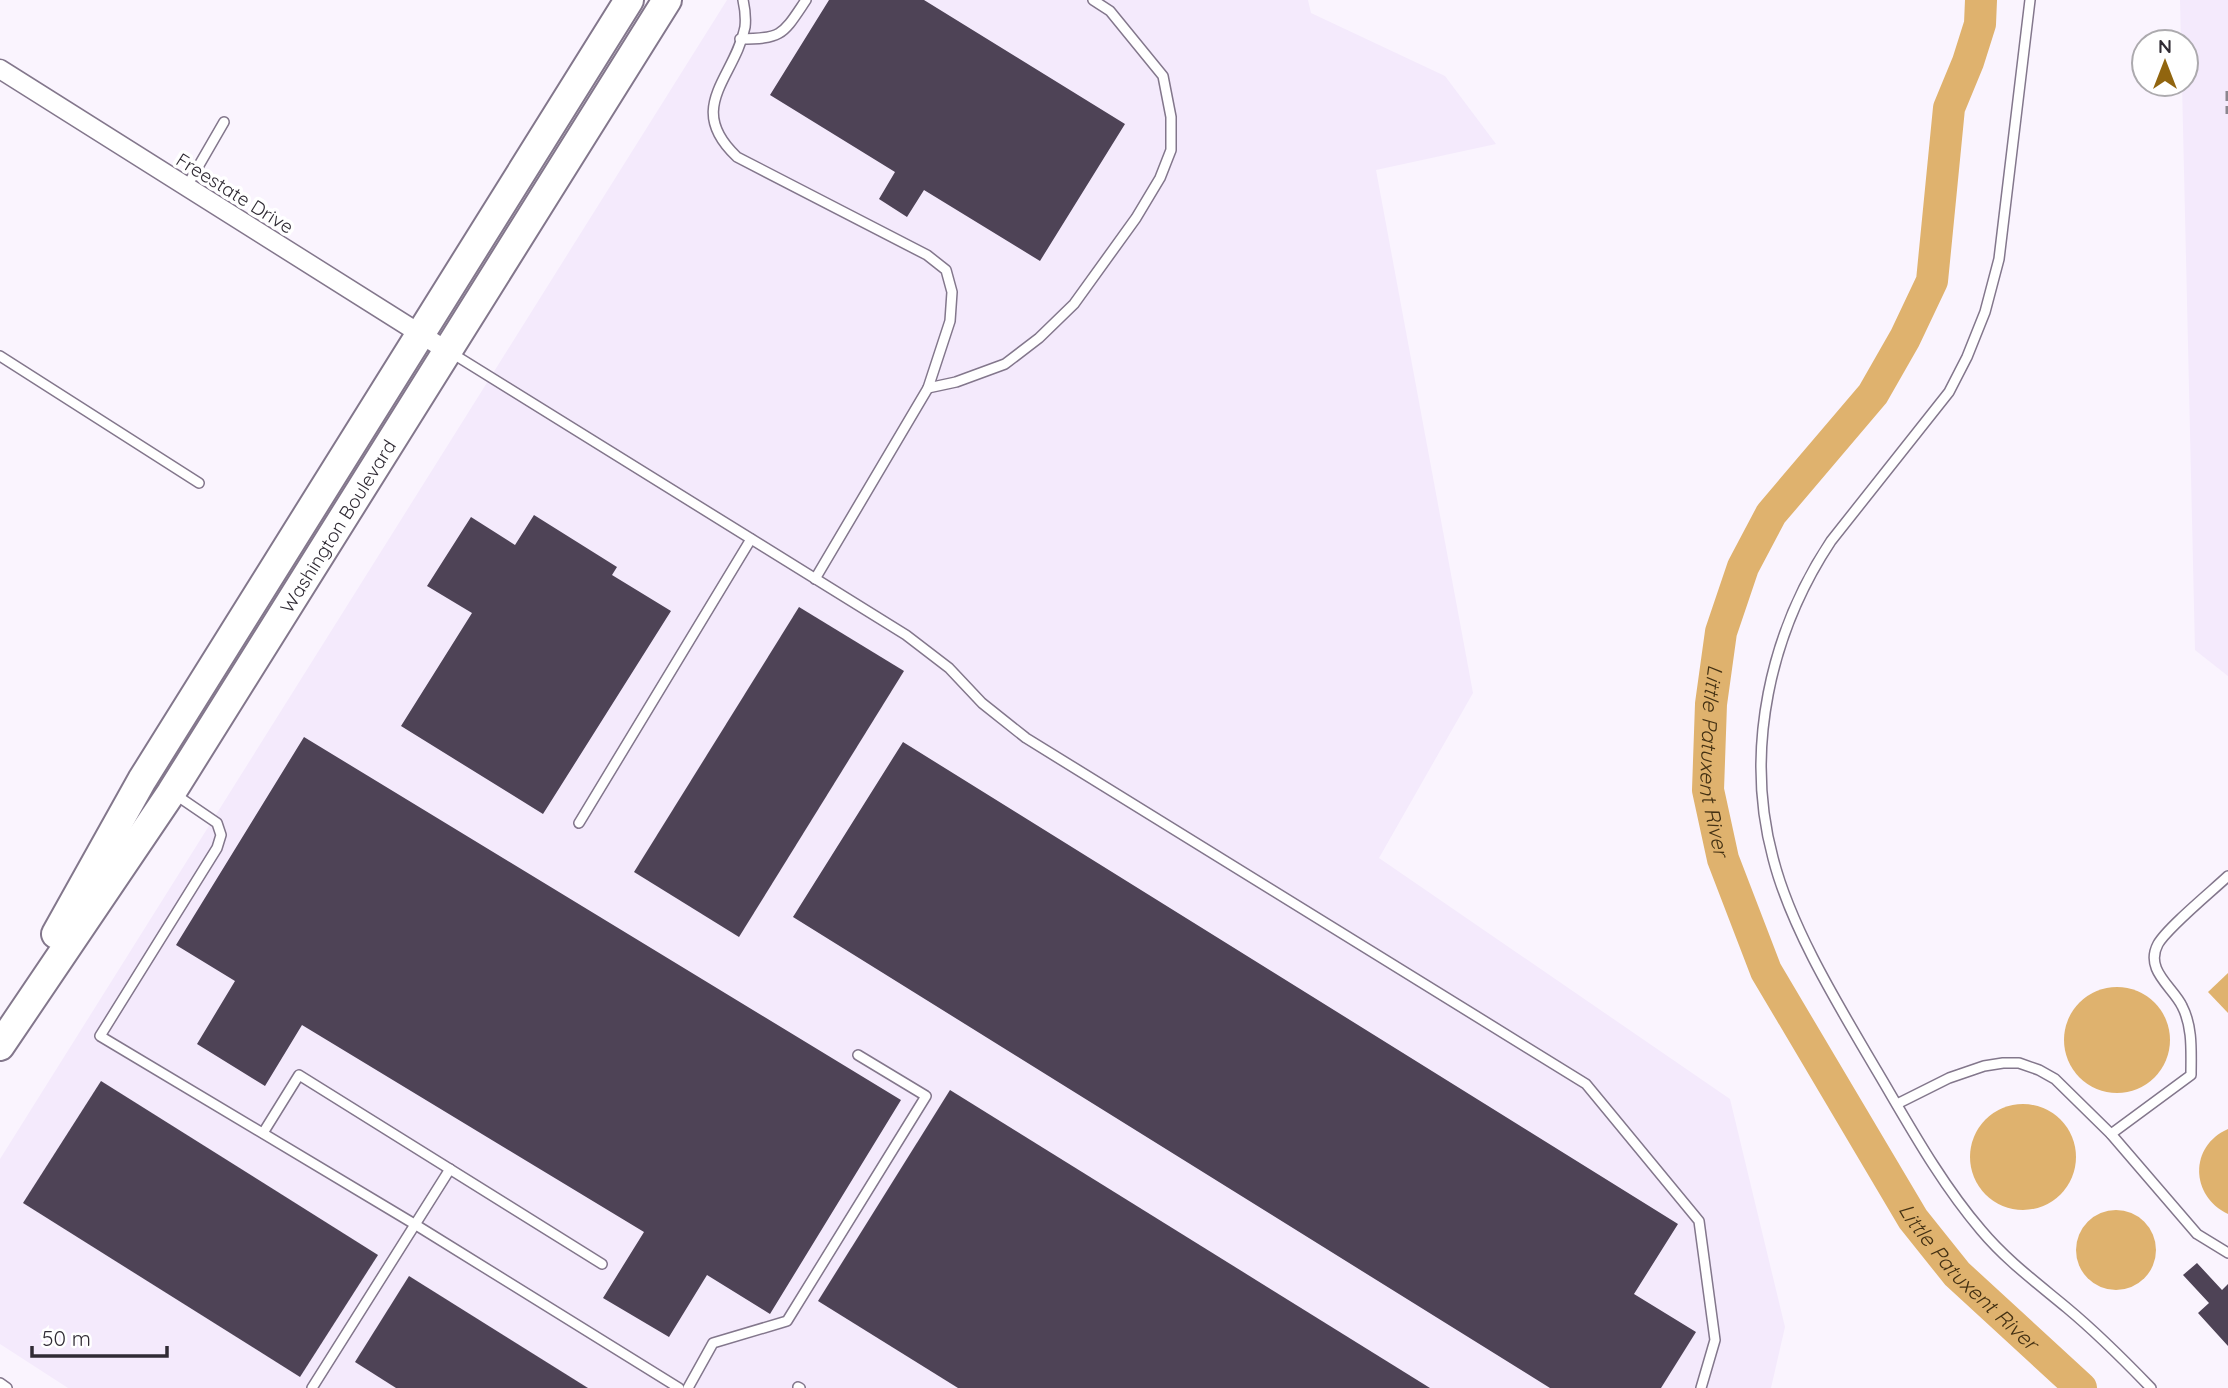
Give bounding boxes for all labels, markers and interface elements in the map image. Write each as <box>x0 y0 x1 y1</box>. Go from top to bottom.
north arrow <box>2130 28 2200 98</box>
text: N <box>2158 34 2172 58</box>
street label: Freestate Drive <box>172 147 298 239</box>
street label: Washington Boulevard <box>275 435 401 617</box>
water label: Little Patuxent River <box>1695 663 1736 862</box>
water label: Little Patuxent River <box>1894 1199 2046 1357</box>
scale bar <box>32 1314 166 1358</box>
text: 50 m <box>42 1325 91 1351</box>

